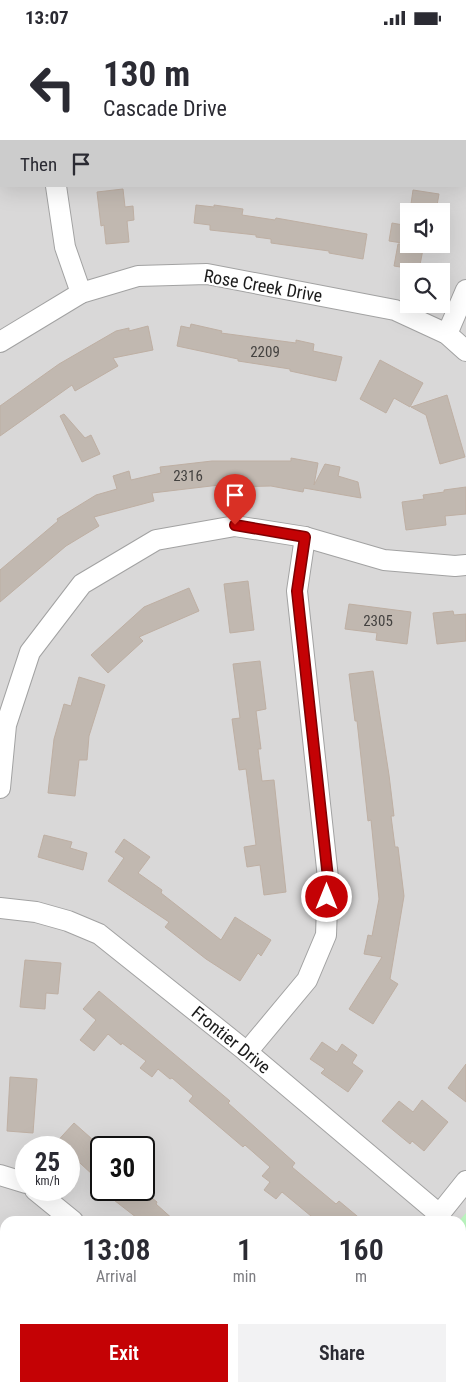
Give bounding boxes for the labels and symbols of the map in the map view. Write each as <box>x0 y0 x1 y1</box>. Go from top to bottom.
street label: Rose Creek Drive <box>202 265 324 306</box>
house number: 2209 <box>250 343 280 361</box>
house number: 2316 <box>173 467 203 485</box>
pin <box>214 474 256 525</box>
house number: 2305 <box>363 612 393 630</box>
position arrow <box>300 870 352 922</box>
street label: Frontier Drive <box>188 1002 275 1078</box>
speed limit sign: 30 <box>90 1136 155 1201</box>

